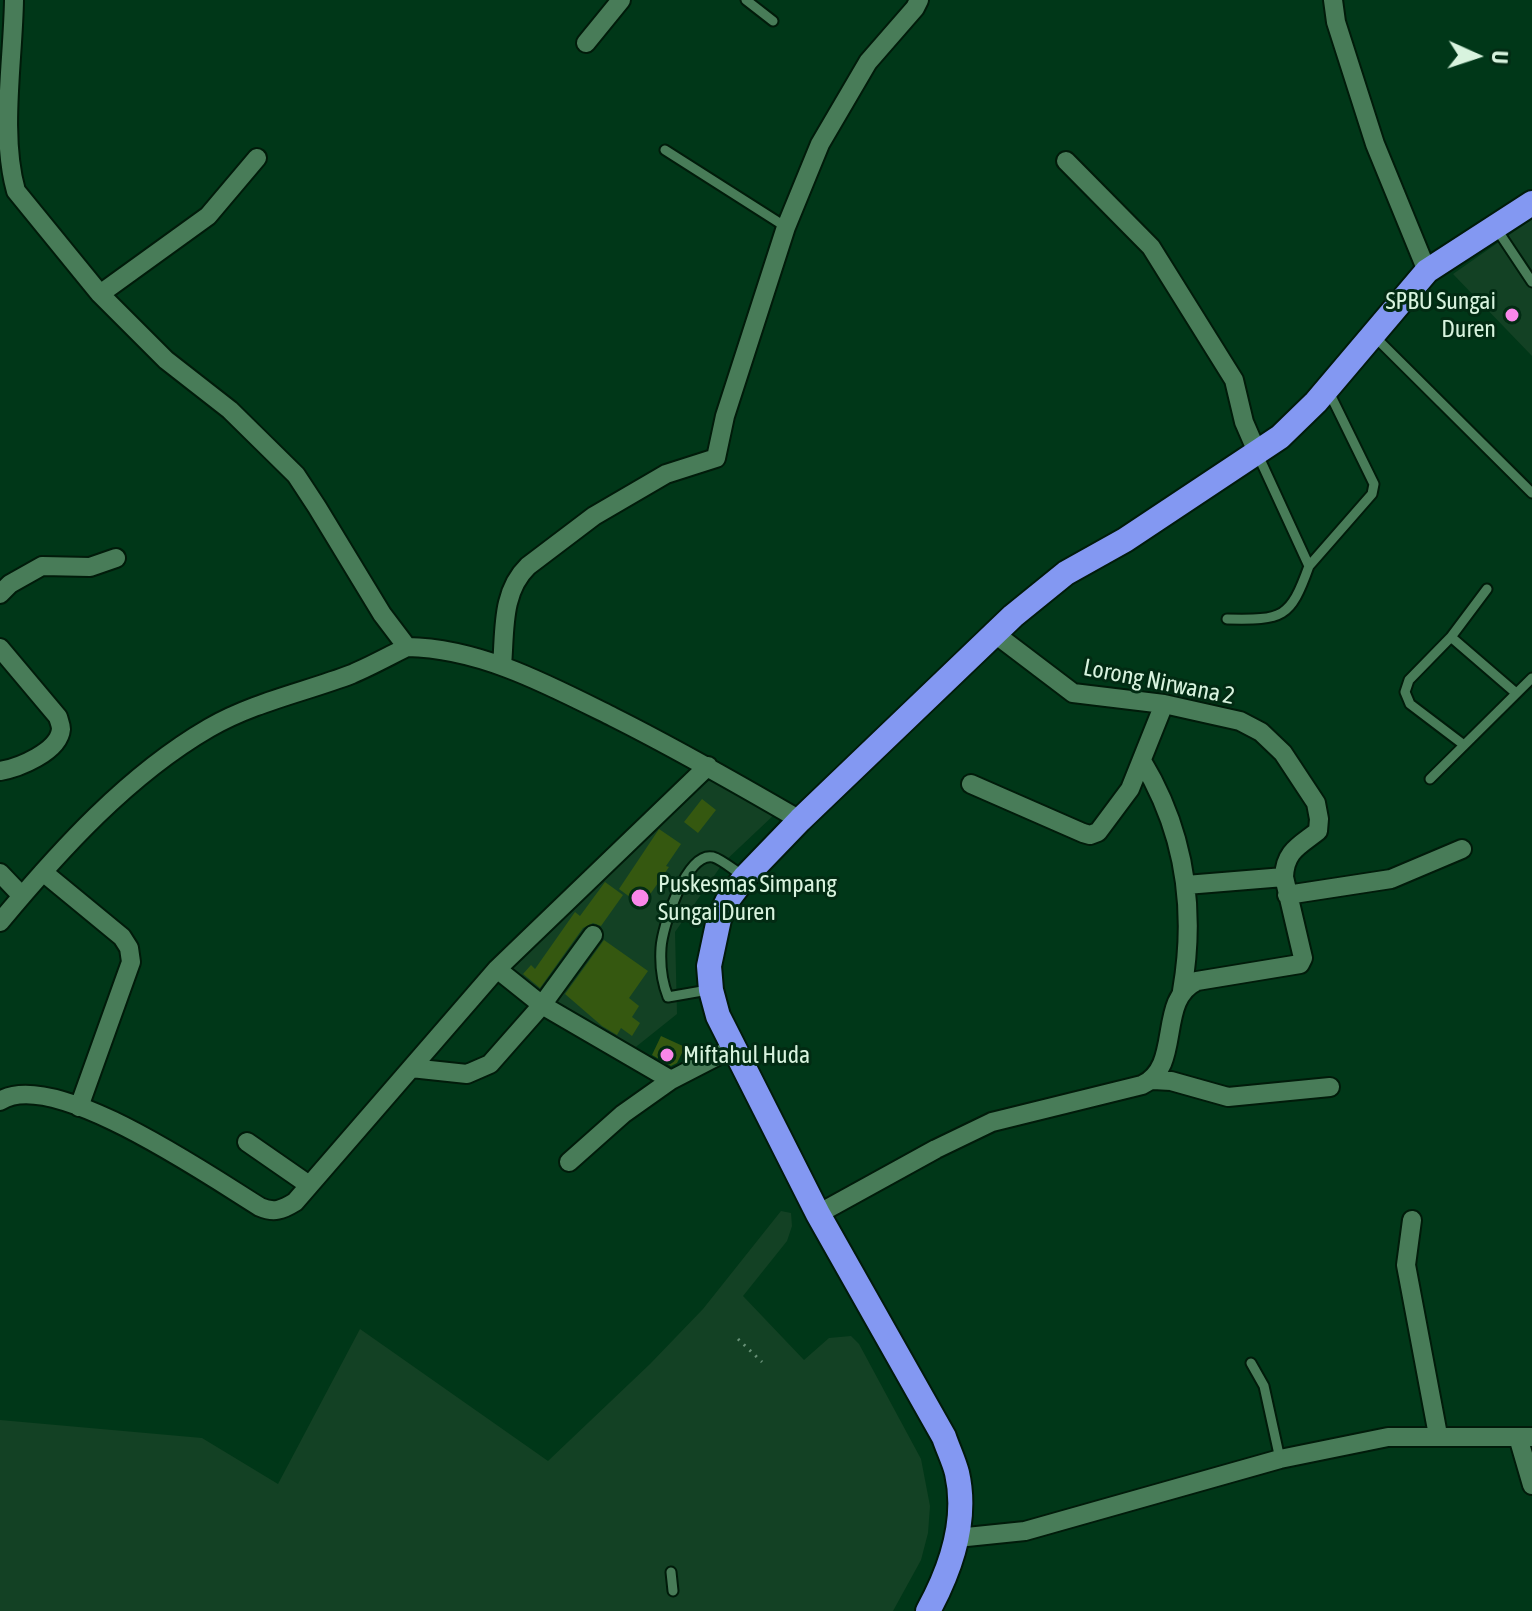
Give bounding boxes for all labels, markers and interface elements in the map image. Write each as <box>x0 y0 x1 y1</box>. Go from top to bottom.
north arrow <box>1436 16 1516 96</box>
text: U <box>1487 50 1513 64</box>
place label: SPBU Sungai Duren <box>1386 287 1496 343</box>
marker: SPBU Sungai Duren <box>1503 306 1521 324</box>
street label: Lorong Nirwana 2 <box>1081 653 1237 711</box>
place label: Puskesmas Simpang Sungai Duren <box>658 870 837 926</box>
marker: Puskesmas Simpang Sungai Duren <box>629 887 651 909</box>
place label: Miftahul Huda <box>683 1041 810 1069</box>
marker: Miftahul Huda <box>658 1046 676 1064</box>

